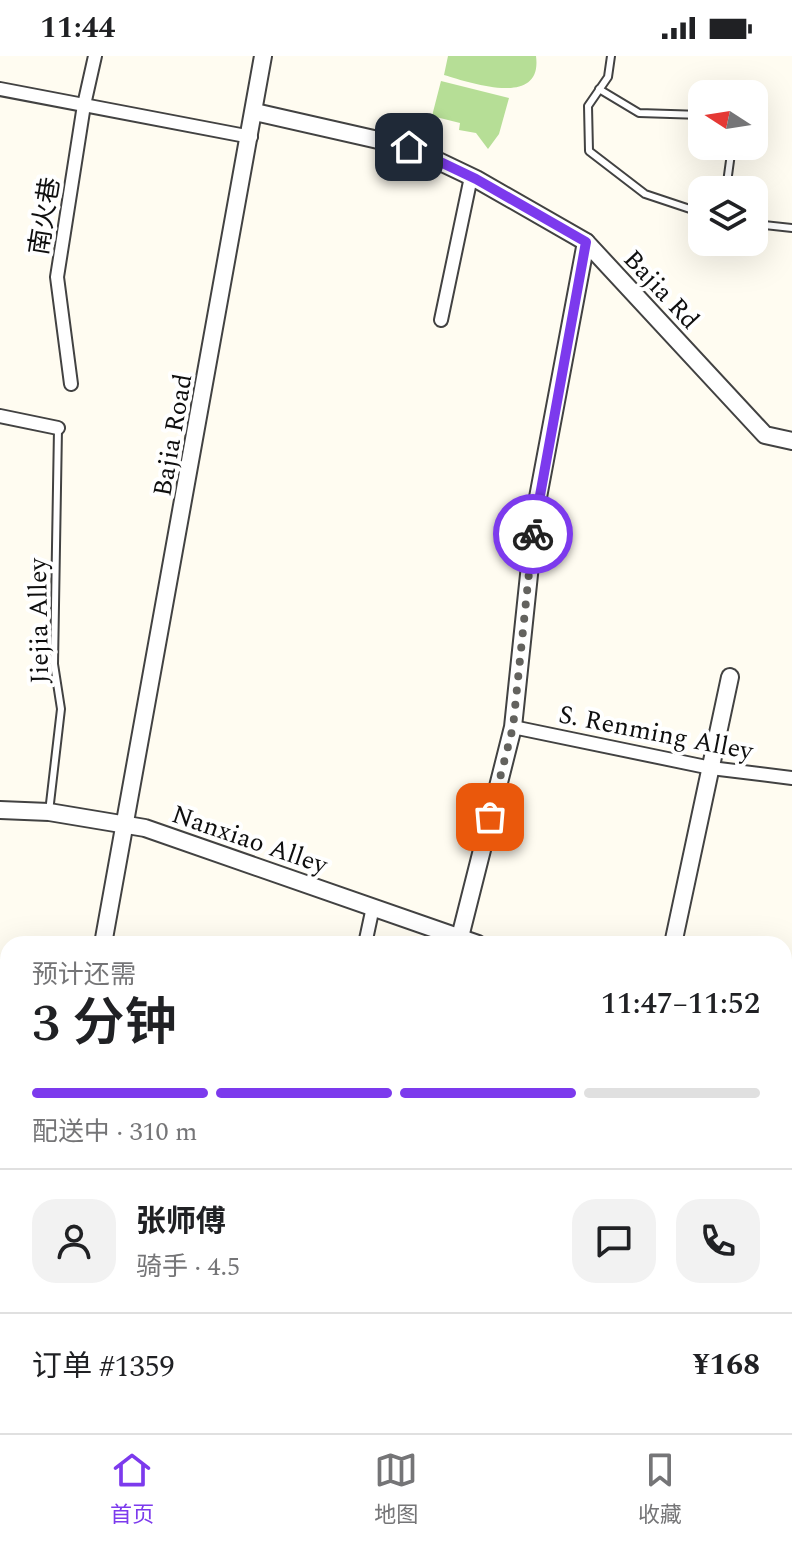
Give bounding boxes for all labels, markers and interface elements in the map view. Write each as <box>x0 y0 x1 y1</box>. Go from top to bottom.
text: 11:44 <box>40 5 115 51</box>
north arrow <box>688 80 768 160</box>
map controls <box>688 80 768 256</box>
pin <box>375 113 443 181</box>
icon: home <box>387 125 431 169</box>
street label: 南火巷 <box>19 175 71 258</box>
button: layers <box>688 176 768 256</box>
street label: Bajia Rd <box>614 241 709 339</box>
street label: Bajia Road <box>143 371 203 500</box>
courier <box>493 494 573 574</box>
icon: bike <box>511 512 555 556</box>
street label: Jiejia Alley <box>18 556 60 684</box>
street label: S. Renming Alley <box>555 695 758 772</box>
pin <box>456 783 524 851</box>
street label: Nanxiao Alley <box>166 795 334 886</box>
icon: bag <box>468 795 512 839</box>
text: 预计还需 <box>32 955 136 995</box>
text: 11:47–11:52 <box>601 981 760 1027</box>
text: 3 分钟 <box>32 985 177 1064</box>
text: 配送中 · 310 m <box>32 1112 197 1152</box>
button: person <box>32 1199 116 1283</box>
text: 张师傅 <box>136 1199 226 1245</box>
button: chat <box>572 1199 656 1283</box>
button: phone <box>676 1199 760 1283</box>
text: 骑手 · 4.5 <box>136 1247 240 1287</box>
text: ¥168 <box>693 1342 760 1388</box>
text: 订单 #1359 <box>32 1344 175 1390</box>
tab: 首页 <box>110 1448 154 1532</box>
tab: 地图 <box>374 1448 418 1532</box>
tab: 收藏 <box>638 1448 682 1532</box>

